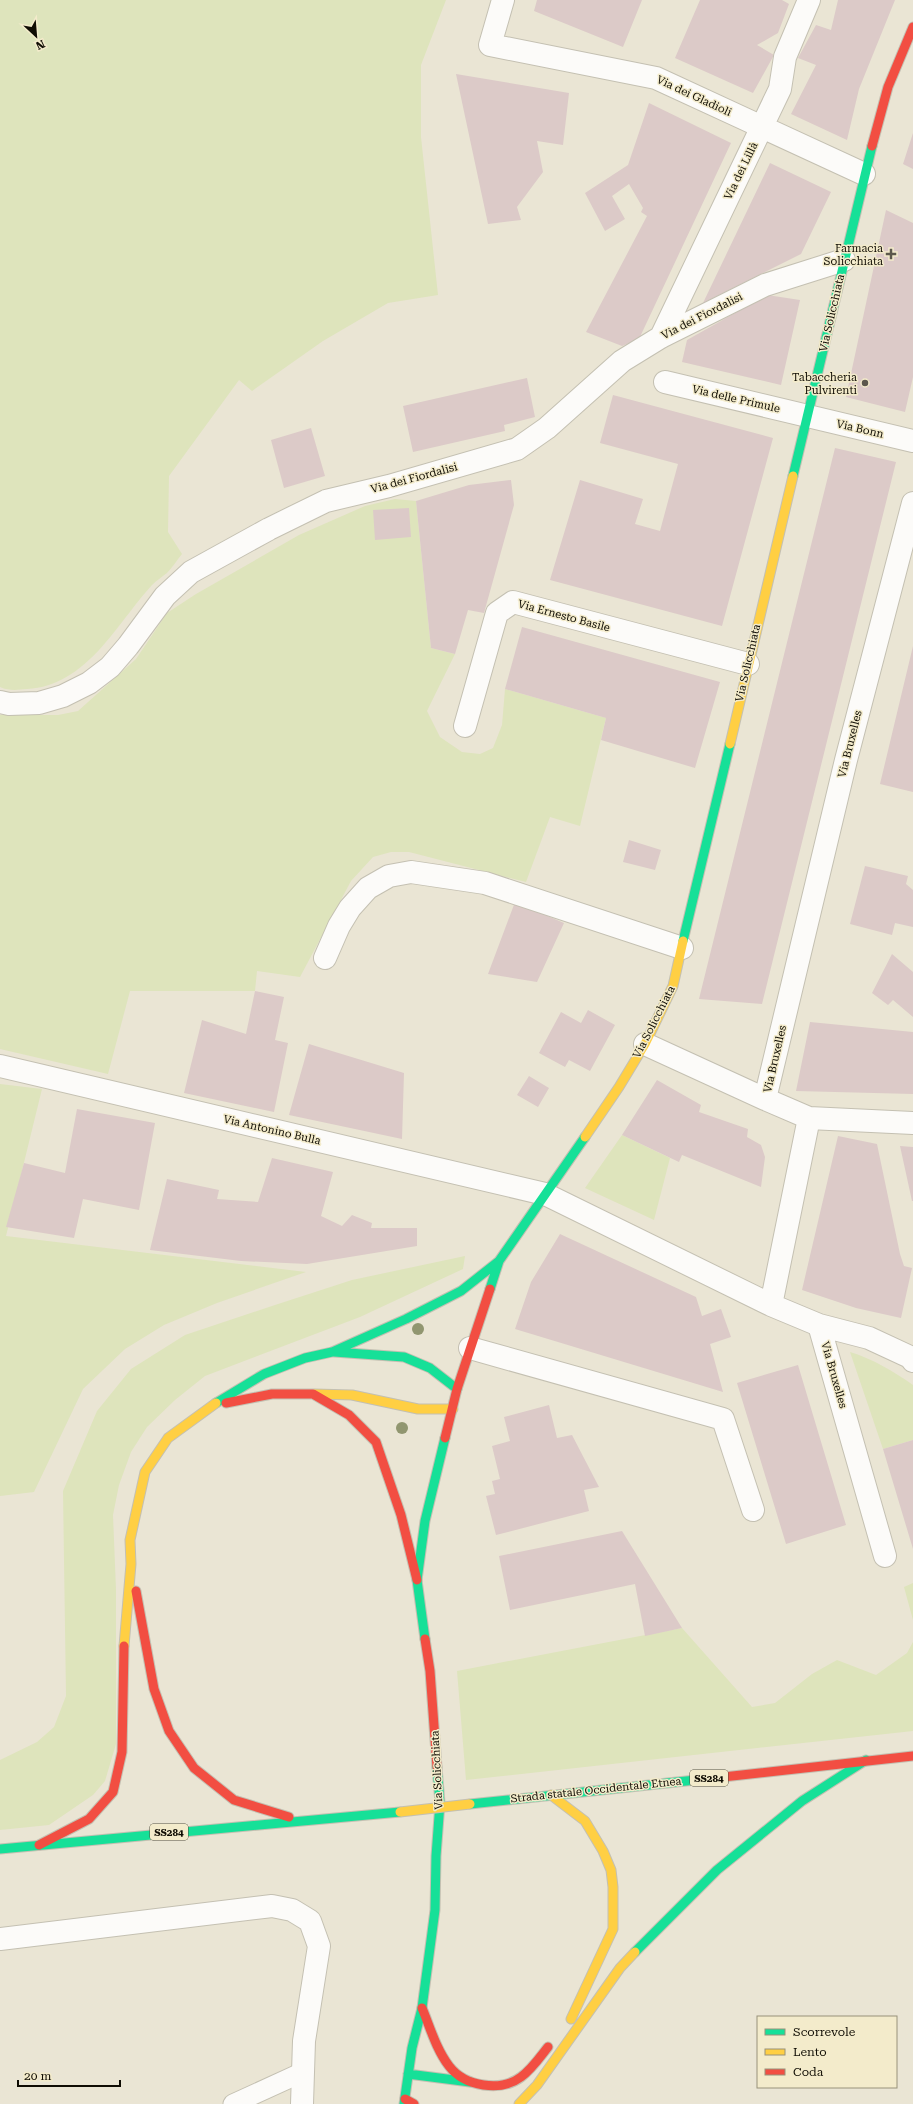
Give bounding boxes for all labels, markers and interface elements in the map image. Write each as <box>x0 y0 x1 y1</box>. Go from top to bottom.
north arrow <box>16 16 56 56</box>
text: N <box>33 37 47 52</box>
street label: Via dei Gladioli <box>654 73 734 119</box>
street label: Via dei Lillà <box>721 140 761 202</box>
place label: Farmacia Solicchiata <box>824 242 883 268</box>
marker: Farmacia Solicchiata <box>886 249 896 259</box>
street label: Via Solicchiata <box>817 273 847 353</box>
street label: Via dei Fiordalisi <box>659 290 745 342</box>
place label: Tabaccheria Pulvirenti <box>792 371 857 397</box>
marker: Tabaccheria Pulvirenti <box>860 378 870 388</box>
street label: Via delle Primule <box>691 383 781 415</box>
street label: Via Bonn <box>835 417 885 441</box>
street label: Via dei Fiordalisi <box>369 460 459 496</box>
street label: Via Ernesto Basile <box>517 597 611 635</box>
street label: Via Solicchiata <box>733 623 763 703</box>
street label: Via Bruxelles <box>835 709 865 779</box>
street label: Via Solicchiata <box>630 984 678 1060</box>
street label: Via Bruxelles <box>761 1024 789 1094</box>
street label: Via Antonino Bulla <box>222 1112 322 1148</box>
street label: Via Bruxelles <box>818 1340 850 1410</box>
street label: Via Solicchiata <box>428 1730 446 1810</box>
road number: SS284 <box>690 1770 728 1786</box>
street label: Strada statale Occidentale Etnea <box>510 1775 682 1805</box>
road number: SS284 <box>150 1824 188 1840</box>
legend <box>757 2016 897 2088</box>
text: Scorrevole <box>793 2025 856 2039</box>
text: Lento <box>793 2045 827 2059</box>
scale bar <box>18 2062 120 2088</box>
text: Coda <box>793 2065 824 2079</box>
text: 20 m <box>24 2069 51 2083</box>

